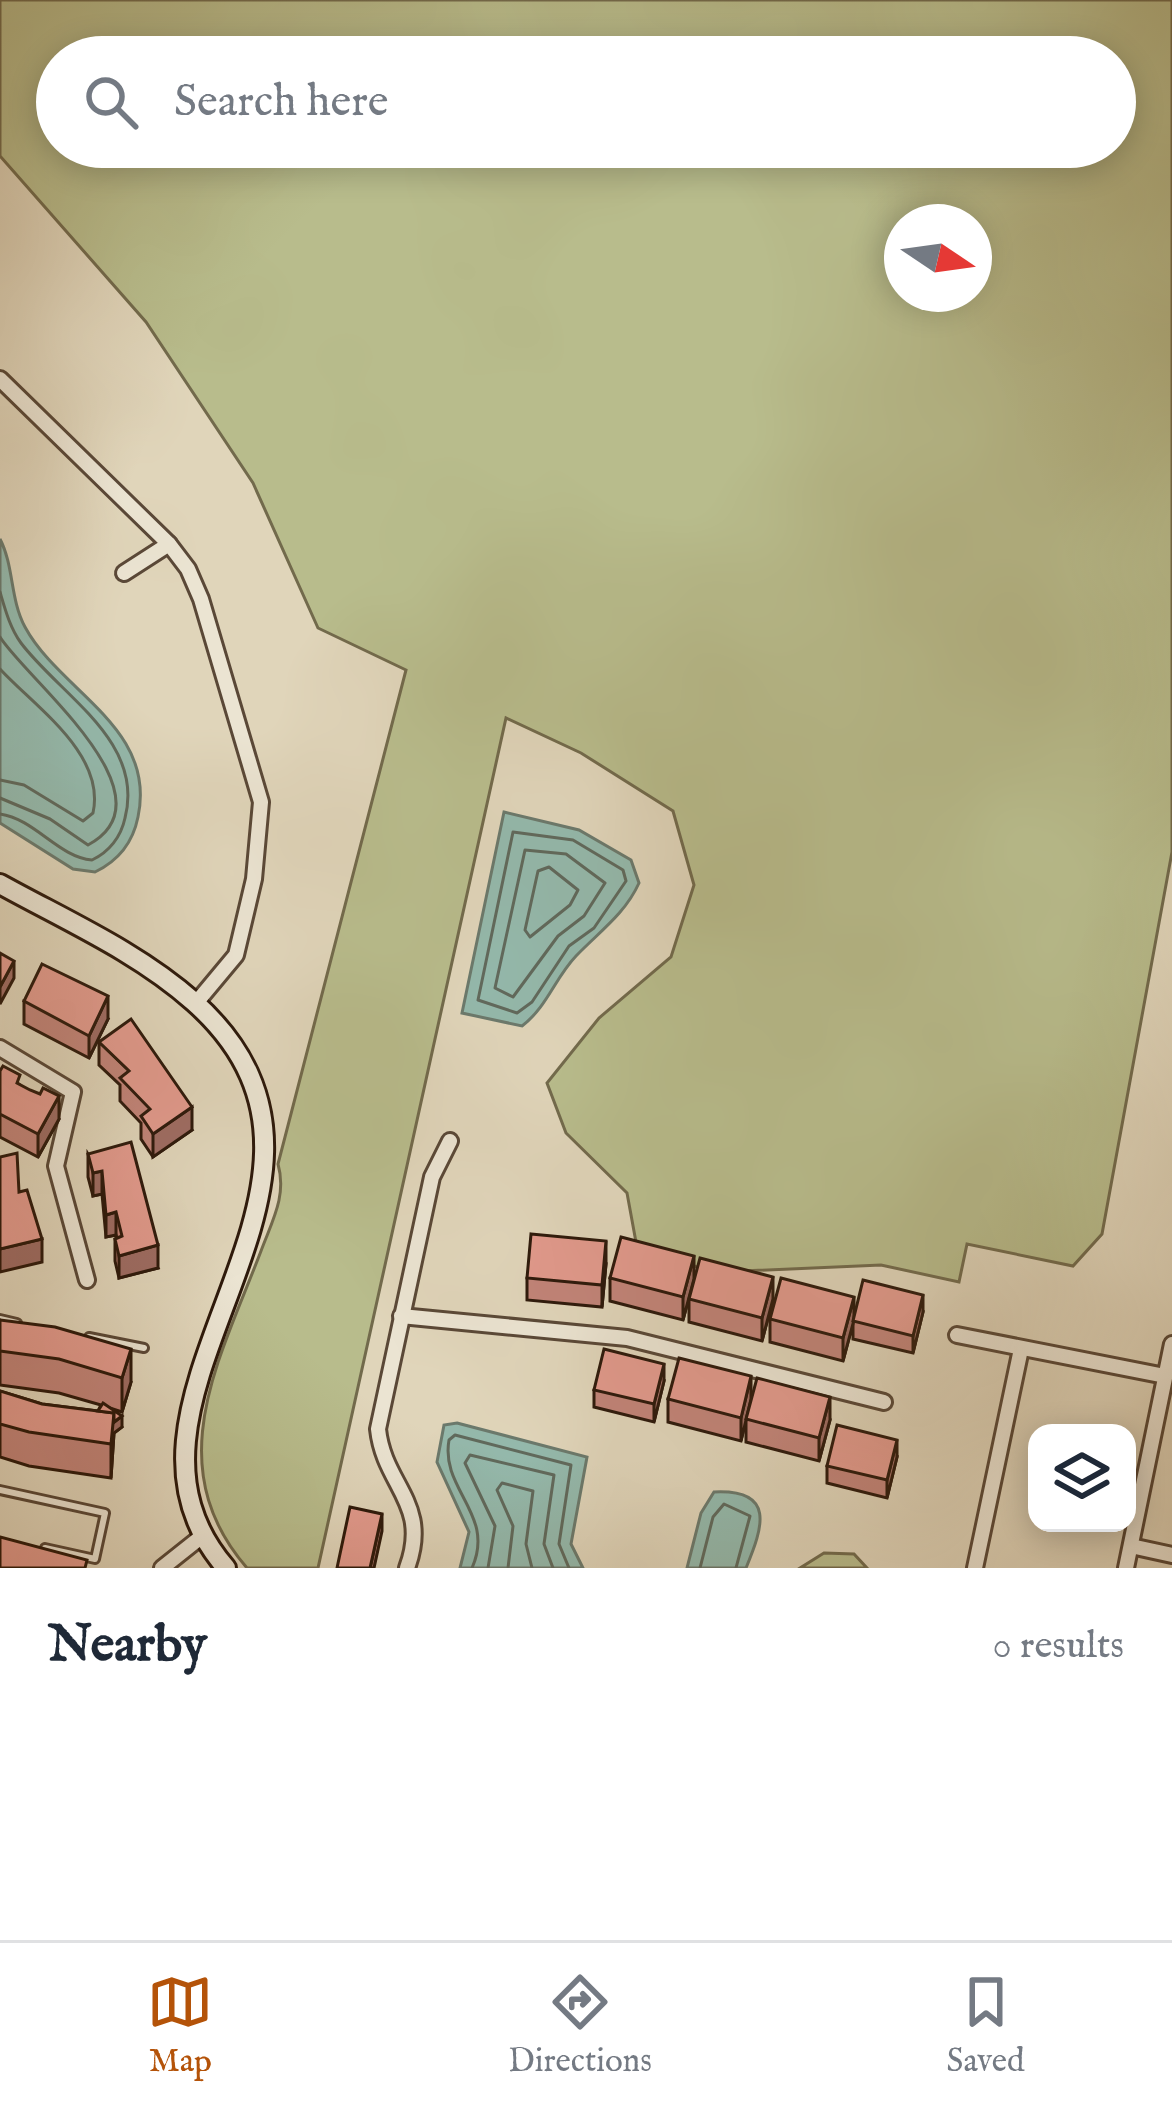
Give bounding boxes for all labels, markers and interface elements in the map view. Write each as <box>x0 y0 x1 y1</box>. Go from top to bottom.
search box <box>36 36 1136 168</box>
icon: search <box>78 69 144 135</box>
text: Search here <box>174 74 388 131</box>
north arrow <box>884 204 992 312</box>
map controls <box>1028 1424 1136 1532</box>
button: layers <box>1028 1424 1136 1532</box>
text: Nearby <box>48 1614 207 1679</box>
text: 0 results <box>992 1622 1124 1671</box>
tab: Map <box>147 1969 213 2083</box>
tab: Directions <box>508 1969 652 2083</box>
tab: Saved <box>947 1969 1025 2083</box>

